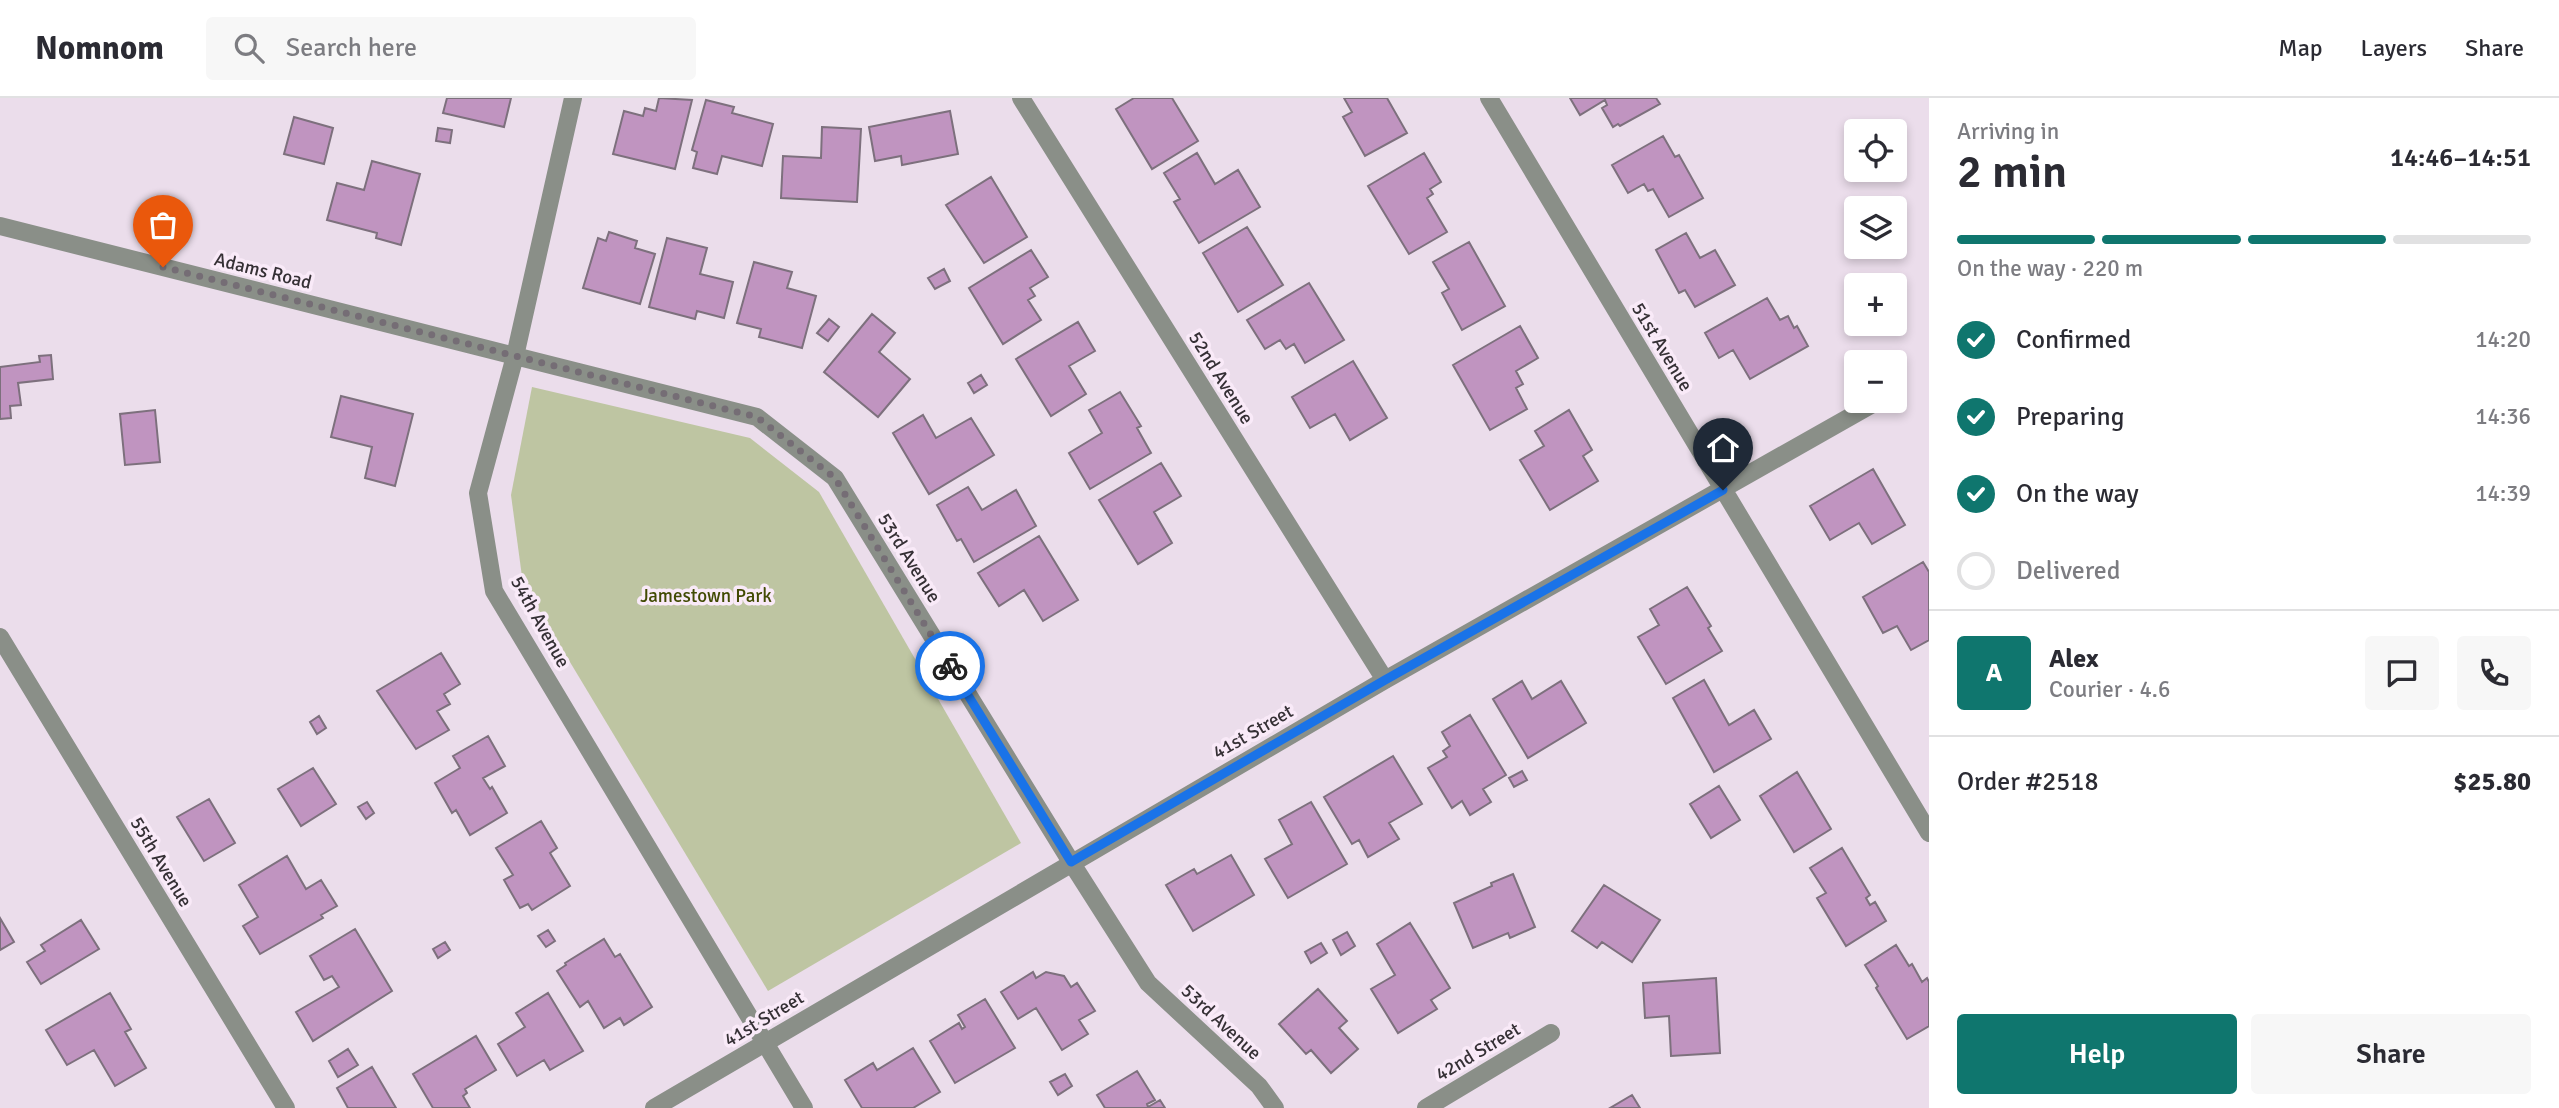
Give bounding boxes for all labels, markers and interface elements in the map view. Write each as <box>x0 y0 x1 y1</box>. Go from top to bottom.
search box <box>206 17 696 80</box>
text: Nomnom <box>35 28 164 69</box>
icon: search <box>230 29 268 67</box>
text: Search here <box>286 32 417 64</box>
text: Map <box>2278 33 2323 63</box>
text: Layers <box>2361 33 2427 63</box>
text: Share <box>2465 33 2524 63</box>
text: Arriving in <box>1957 117 2059 146</box>
map controls <box>1844 119 1907 413</box>
button: locate <box>1844 119 1907 182</box>
text: 14:46–14:51 <box>2390 142 2531 174</box>
text: 2 min <box>1957 144 2067 200</box>
pin <box>133 195 193 267</box>
button: layers <box>1844 196 1907 259</box>
icon: bag <box>144 206 182 244</box>
street label: Adams Road <box>212 247 314 295</box>
text: On the way · 220 m <box>1957 254 2143 283</box>
button: + <box>1844 273 1907 336</box>
street label: 51st Avenue <box>1626 298 1698 396</box>
icon: check <box>1957 321 1995 359</box>
text: Confirmed <box>2016 324 2131 356</box>
text: 14:20 <box>2475 325 2531 354</box>
street label: 52nd Avenue <box>1183 327 1259 429</box>
button: − <box>1844 350 1907 413</box>
icon: check <box>1957 398 1995 436</box>
text: Preparing <box>2016 401 2124 433</box>
text: 14:36 <box>2475 402 2531 431</box>
pin <box>1693 418 1753 490</box>
icon: home <box>1704 429 1742 467</box>
icon: check <box>1957 475 1995 513</box>
text: On the way <box>2016 478 2139 510</box>
text: 14:39 <box>2475 479 2531 508</box>
street label: 53rd Avenue <box>872 509 946 607</box>
text: Delivered <box>2016 555 2121 587</box>
street label: 54th Avenue <box>505 572 575 672</box>
park label: Jamestown Park <box>640 584 772 608</box>
courier <box>915 631 985 701</box>
button: chat <box>2365 636 2439 710</box>
button: phone <box>2457 636 2531 710</box>
text: Alex <box>2049 643 2099 675</box>
icon: bike <box>931 647 969 685</box>
text: A <box>1986 657 2002 689</box>
text: Courier · 4.6 <box>2049 675 2170 704</box>
street label: 41st Street <box>1208 699 1298 765</box>
text: Order #2518 <box>1957 766 2098 798</box>
text: $25.80 <box>2453 766 2531 798</box>
street label: 55th Avenue <box>125 812 197 912</box>
street label: 53rd Avenue <box>1176 979 1266 1065</box>
street label: 41st Street <box>720 986 809 1052</box>
button: Help <box>1957 1014 2237 1094</box>
button: Share <box>2251 1014 2531 1094</box>
street label: 42nd Street <box>1431 1017 1525 1087</box>

